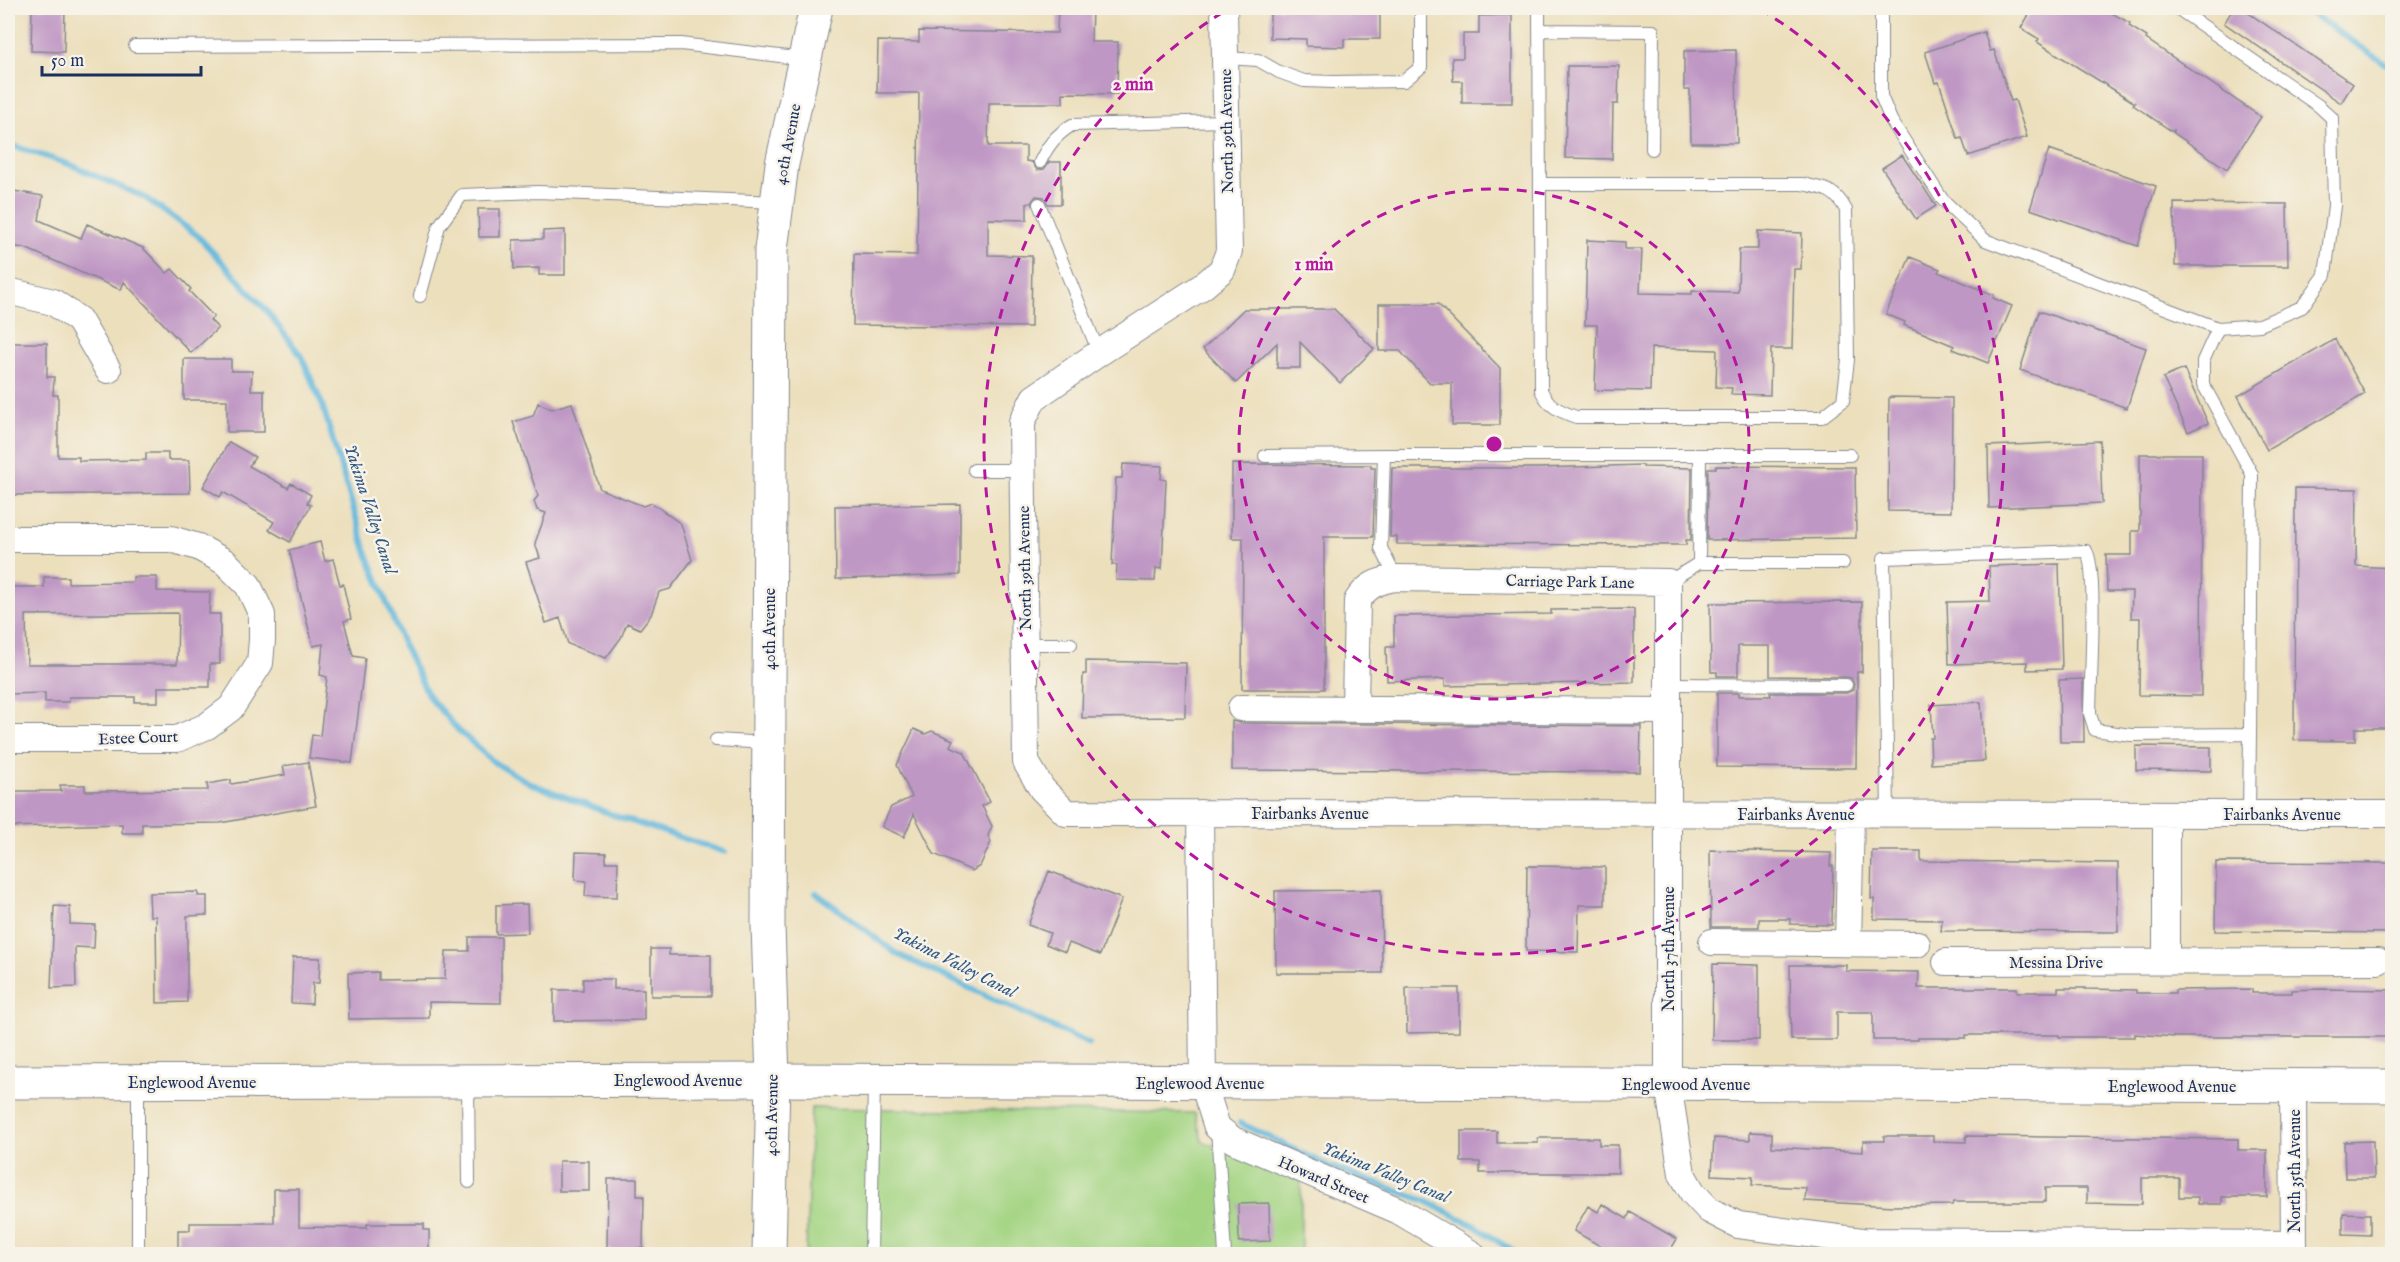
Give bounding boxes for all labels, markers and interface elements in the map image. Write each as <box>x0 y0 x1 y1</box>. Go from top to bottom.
scale bar <box>42 39 201 77</box>
text: 50 m <box>51 50 84 73</box>
street label: North 39th Avenue <box>1217 68 1239 193</box>
text: 2 min <box>1113 74 1154 97</box>
street label: 40th Avenue <box>771 102 807 187</box>
text: 1 min <box>1295 254 1334 277</box>
centre of rings <box>1484 434 1504 454</box>
water label: Yakima Valley Canal <box>338 442 402 579</box>
street label: North 39th Avenue <box>1015 505 1037 630</box>
street label: Carriage Park Lane <box>1505 572 1635 594</box>
street label: 40th Avenue <box>761 588 781 670</box>
street label: Estee Court <box>98 728 179 750</box>
street label: Fairbanks Avenue <box>1251 805 1369 825</box>
street label: Fairbanks Avenue <box>1737 806 1855 826</box>
street label: Fairbanks Avenue <box>2223 806 2341 826</box>
street label: North 37th Avenue <box>1660 886 1680 1012</box>
water label: Yakima Valley Canal <box>889 922 1021 1005</box>
street label: Messina Drive <box>2009 954 2103 974</box>
street label: Englewood Avenue <box>614 1072 742 1092</box>
street label: Englewood Avenue <box>128 1074 256 1094</box>
street label: 40th Avenue <box>762 1074 784 1156</box>
street label: Englewood Avenue <box>1136 1075 1264 1095</box>
street label: Englewood Avenue <box>1622 1076 1750 1096</box>
street label: Englewood Avenue <box>2108 1078 2236 1098</box>
street label: North 35th Avenue <box>2286 1109 2306 1233</box>
water label: Yakima Valley Canal <box>1319 1137 1454 1210</box>
street label: Howard Street <box>1275 1153 1372 1209</box>

